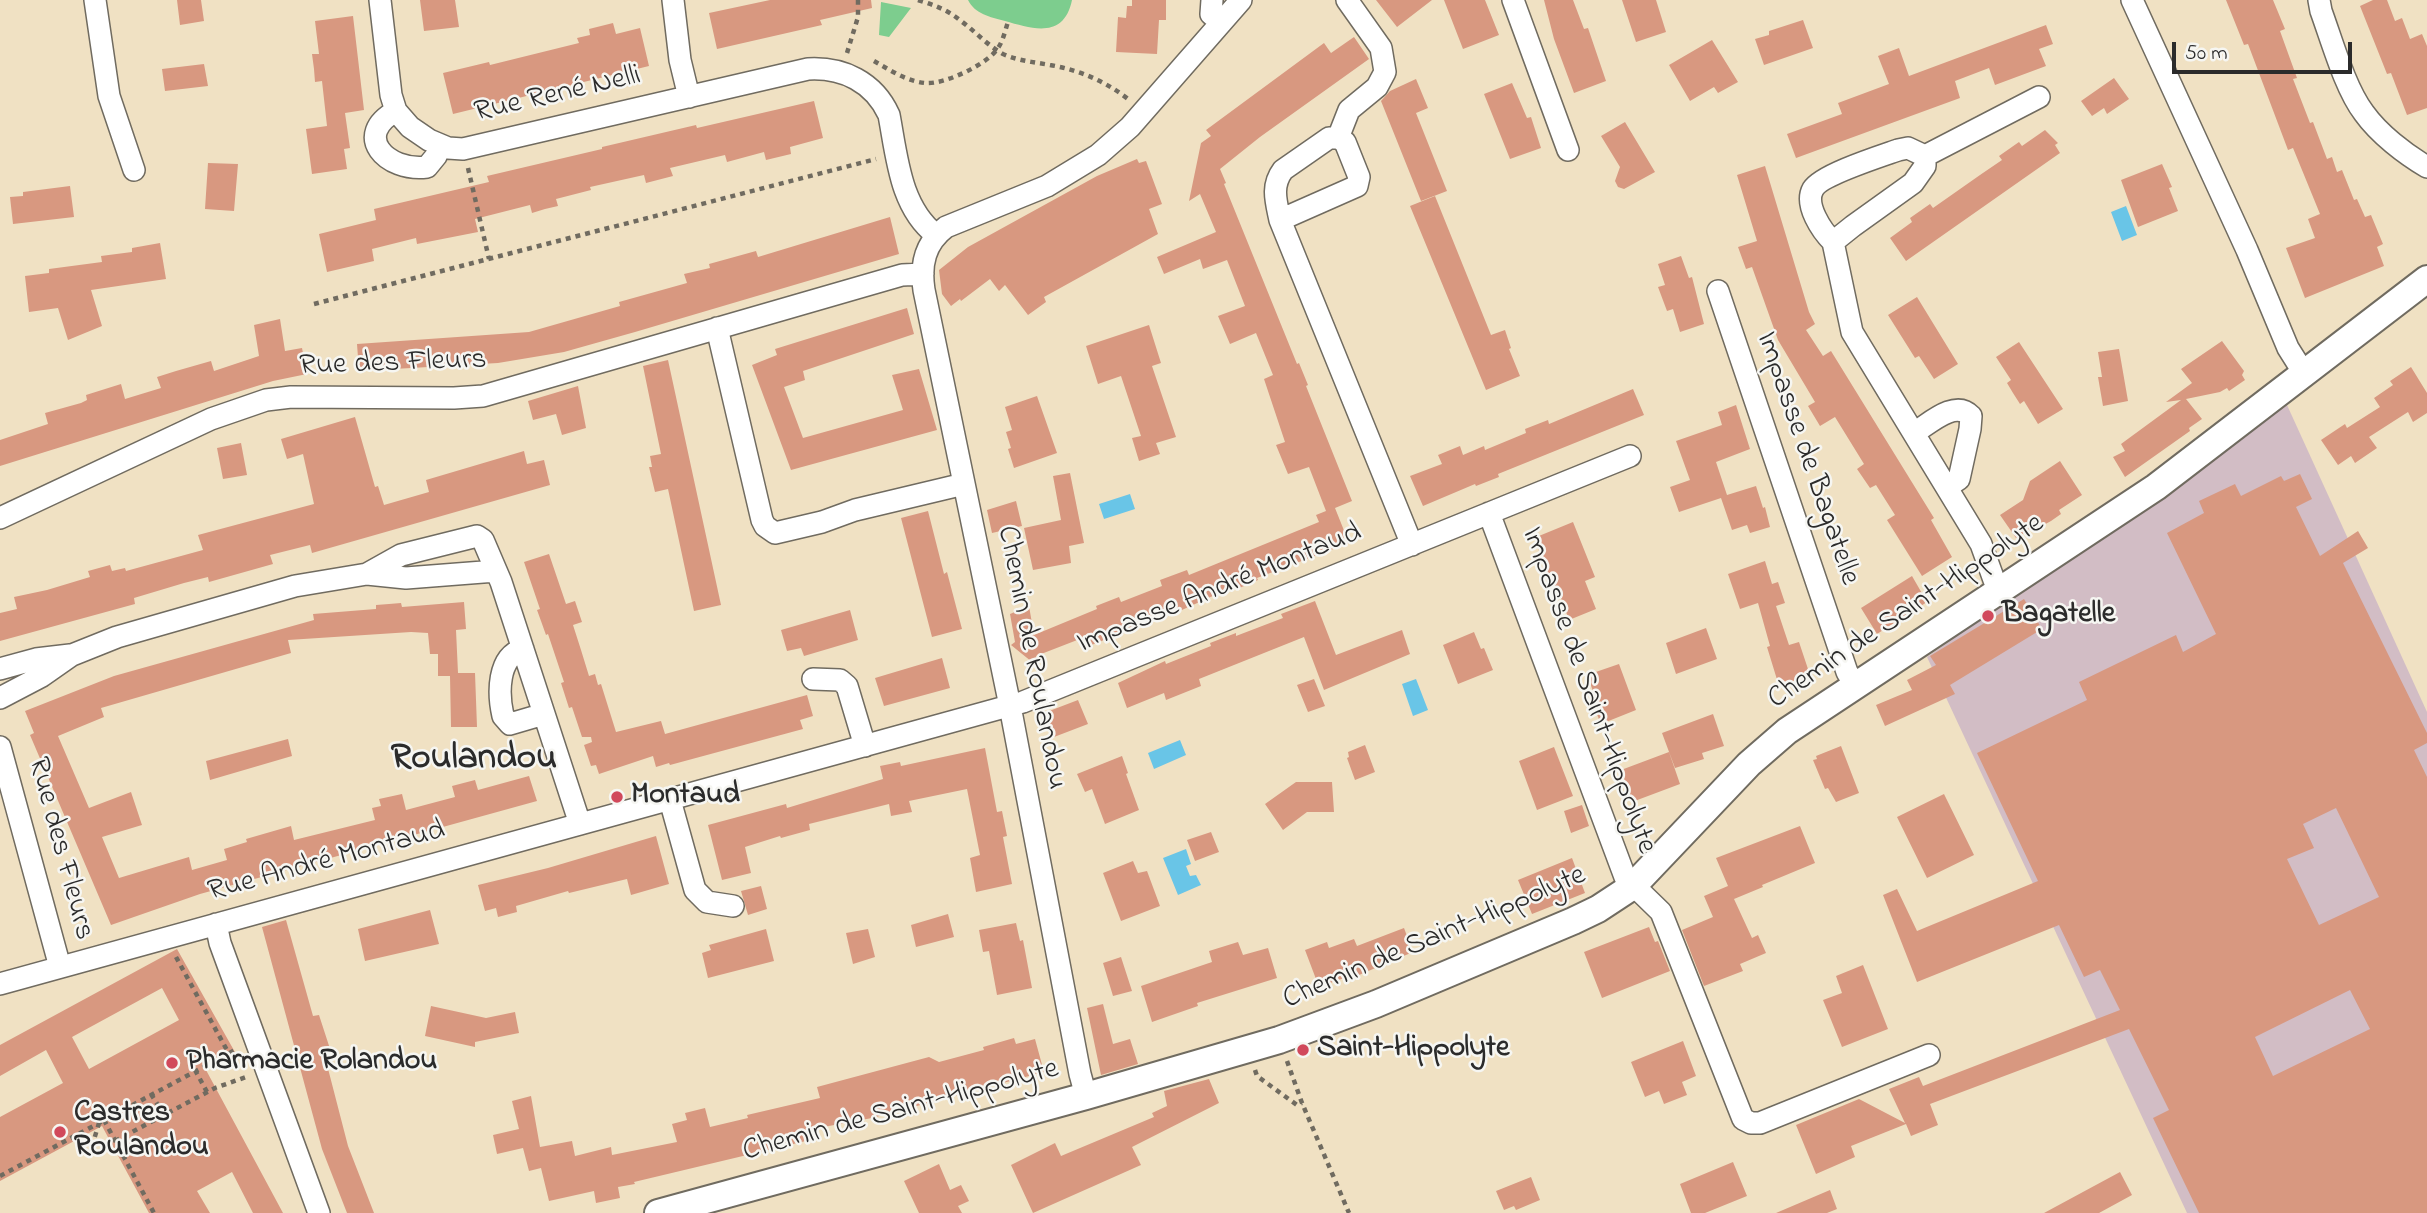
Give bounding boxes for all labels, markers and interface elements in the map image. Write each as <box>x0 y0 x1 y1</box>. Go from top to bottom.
scale bar <box>2175 28 2355 72</box>
text: 50 m <box>2185 39 2228 69</box>
street label: Rue René Nelli <box>471 59 645 133</box>
street label: Impasse de Bagatelle <box>1746 328 1866 590</box>
street label: Rue des Fleurs <box>299 344 487 386</box>
street label: Chemin de Saint-Hippolyte <box>1762 507 2052 719</box>
street label: Impasse André Montaud <box>1073 516 1367 664</box>
street label: Chemin de Roulandou <box>987 523 1073 793</box>
street label: Impasse de Saint-Hippolyte <box>1511 523 1663 859</box>
place label: Bagatelle <box>2002 598 2115 634</box>
marker: Bagatelle <box>1980 608 1996 624</box>
district label: Roulandou <box>391 739 557 783</box>
street label: Rue des Fleurs <box>17 754 101 944</box>
place label: Montaud <box>631 779 740 815</box>
marker: Montaud <box>609 789 625 805</box>
street label: Rue André Montaud <box>205 814 449 912</box>
street label: Chemin de Saint-Hippolyte <box>1278 859 1592 1019</box>
place label: Saint-Hippolyte <box>1317 1032 1509 1068</box>
marker: Saint-Hippolyte <box>1295 1042 1311 1058</box>
place label: Pharmacie Rolandou <box>186 1045 437 1081</box>
street label: Chemin de Saint-Hippolyte <box>739 1053 1063 1171</box>
marker: Pharmacie Rolandou <box>164 1055 180 1071</box>
place label: Castres Roulandou <box>74 1097 209 1168</box>
marker: Castres Roulandou <box>52 1124 68 1140</box>

